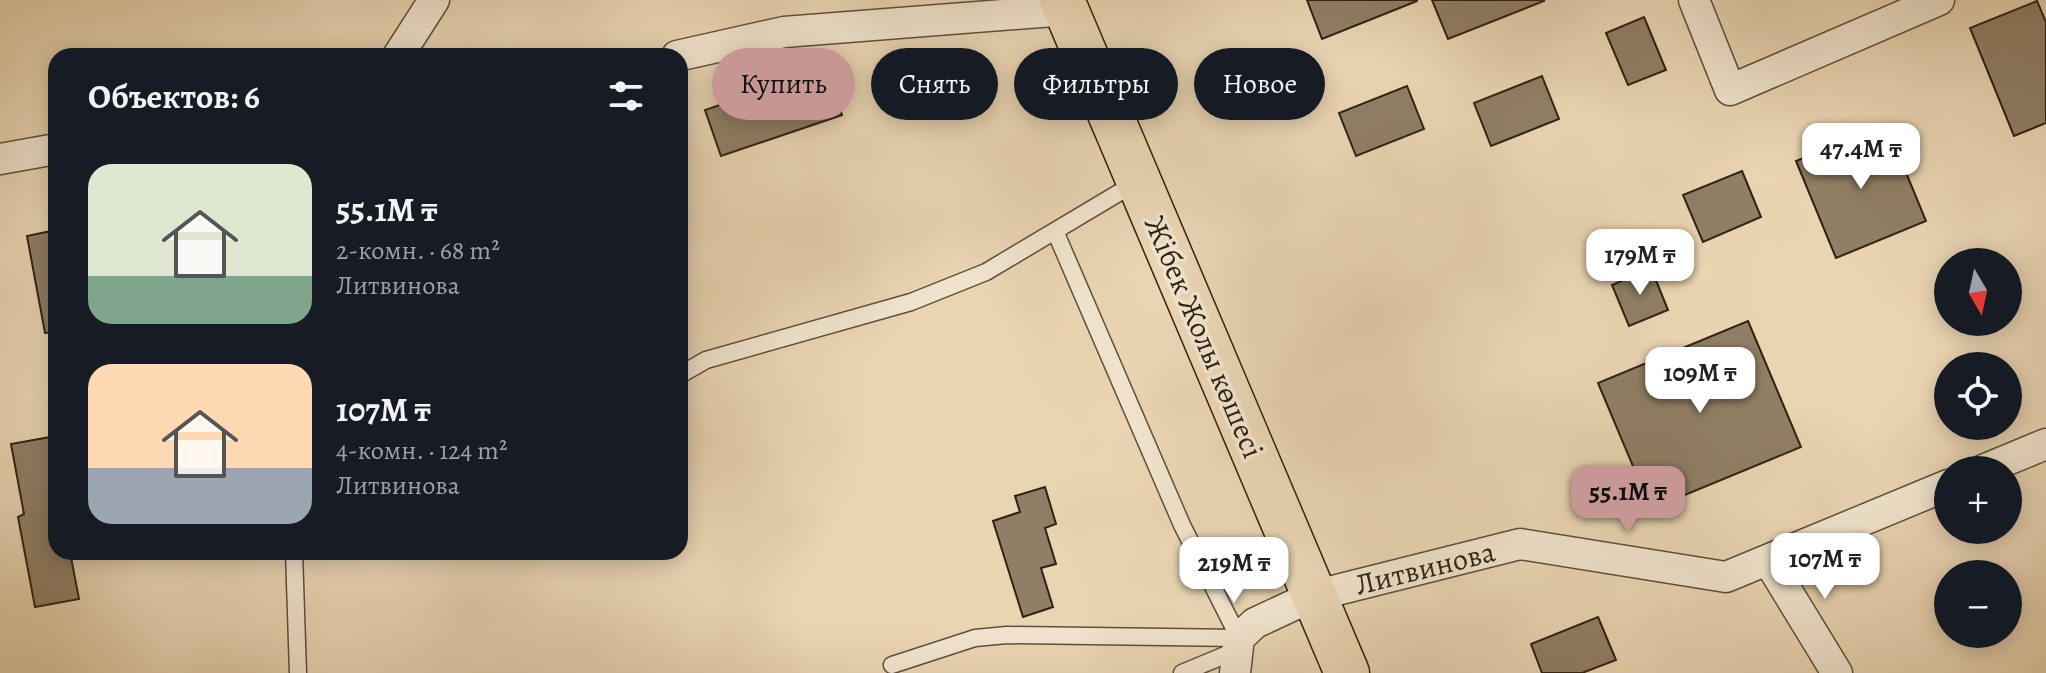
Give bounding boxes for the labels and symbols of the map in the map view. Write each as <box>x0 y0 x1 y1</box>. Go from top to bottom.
pin: 47.4M ₸ <box>1787 123 1935 191</box>
street label: Жібек Жолы көшесі <box>1135 210 1273 464</box>
pin: 179M ₸ <box>1575 229 1705 297</box>
north arrow <box>1934 248 2022 336</box>
pin: 109M ₸ <box>1635 347 1765 415</box>
pin: 55.1M ₸ <box>1554 466 1702 534</box>
street label: Литвинова <box>1351 531 1499 605</box>
pin: 107M ₸ <box>1760 533 1890 601</box>
pin: 219M ₸ <box>1169 537 1299 605</box>

